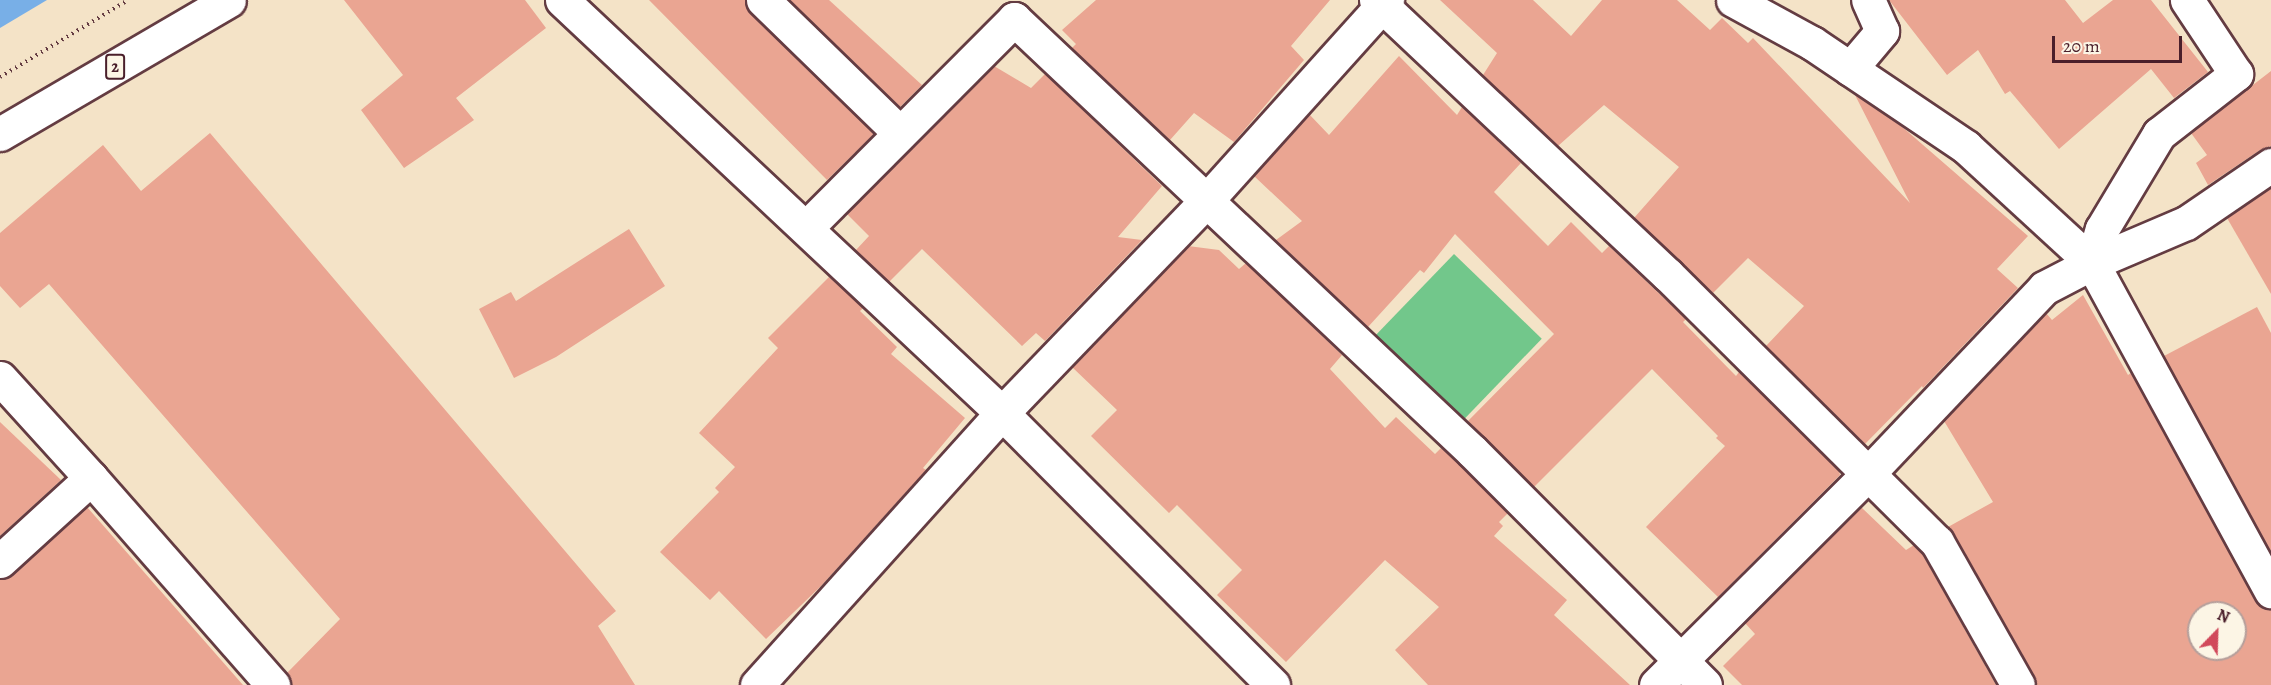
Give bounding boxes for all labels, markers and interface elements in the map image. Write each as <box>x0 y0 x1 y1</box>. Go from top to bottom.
scale bar <box>2055 24 2186 62</box>
text: 20 m <box>2063 34 2100 58</box>
road number: 2 <box>104 54 126 80</box>
north arrow <box>2187 601 2247 661</box>
text: N <box>2214 604 2233 629</box>

